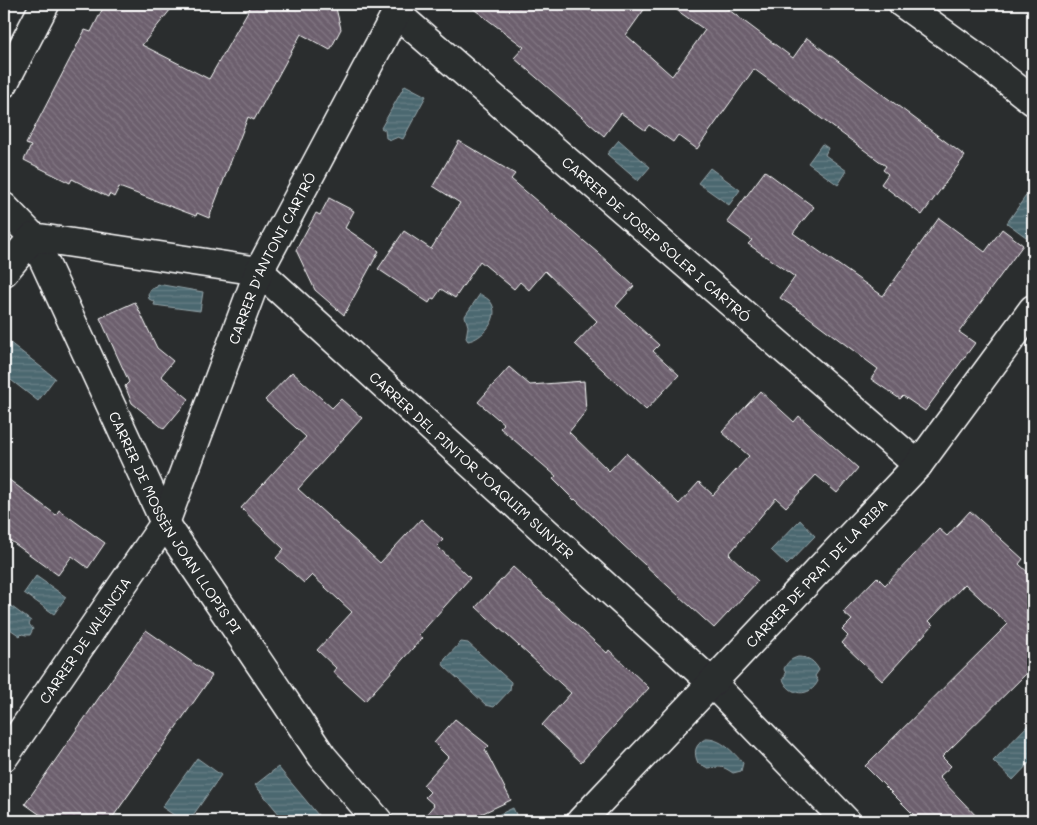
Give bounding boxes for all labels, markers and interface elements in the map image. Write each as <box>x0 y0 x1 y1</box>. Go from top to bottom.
street label: CARRER DE JOSEP SOLER I CARTRÓ <box>558 152 755 326</box>
street label: CARRER D'ANTONI CARTRÓ <box>223 168 320 347</box>
street label: CARRER DEL PINTOR JOAQUIM SUNYER <box>366 367 579 563</box>
street label: CARRER DE MOSSÈN JOAN LLOPIS PI <box>105 408 246 637</box>
street label: CARRER DE PRAT DE LA RIBA <box>741 494 891 651</box>
street label: CARRER DE VALÈNCIA <box>34 573 135 707</box>

